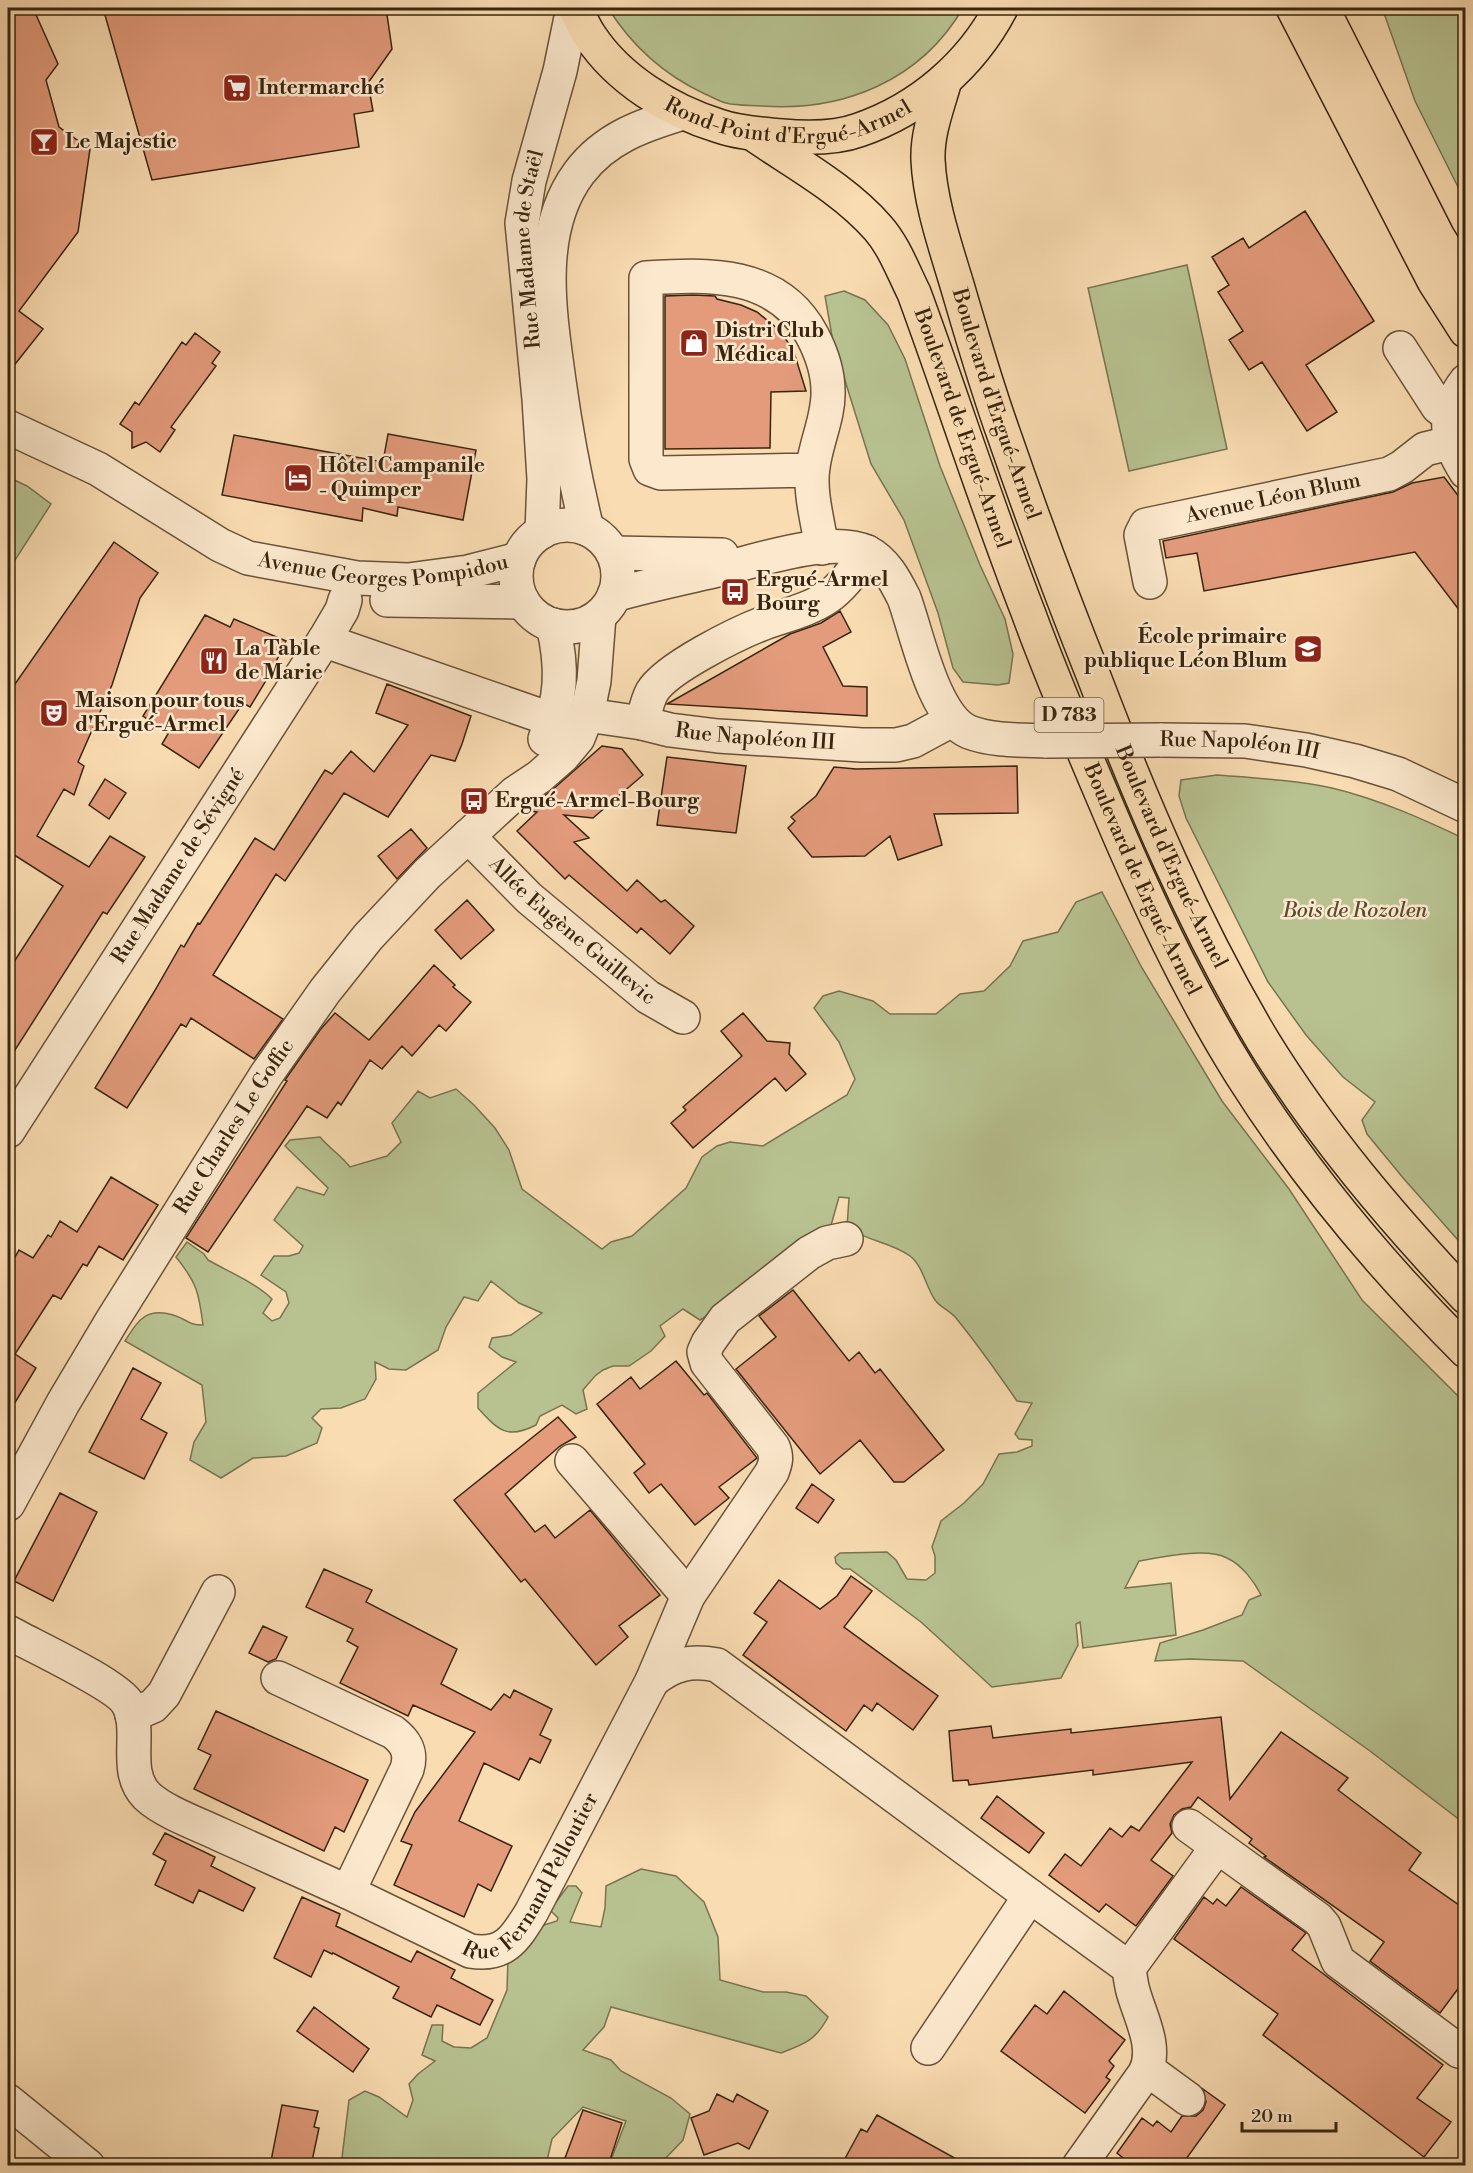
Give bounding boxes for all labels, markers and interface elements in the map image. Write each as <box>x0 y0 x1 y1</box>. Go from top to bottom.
supermarket icon: Intermarché <box>221 72 253 104</box>
place label: Intermarché <box>258 75 385 101</box>
street label: Rond-Point d'Ergué-Armel <box>660 85 916 111</box>
text: Rond-Point d'Ergué-Armel <box>660 92 916 150</box>
bar icon: Le Majestic <box>28 126 60 158</box>
place label: Le Majestic <box>65 129 177 155</box>
street label: Rue Madame de Staël <box>509 147 550 350</box>
street label: Boulevard d'Ergué-Armel <box>945 284 1046 523</box>
street label: Boulevard de Ergué-Armel <box>907 304 1016 552</box>
place label: Distri Club Médical <box>715 318 824 368</box>
shop icon: Distri Club Médical <box>678 327 710 359</box>
place label: Hôtel Campanile - Quimper <box>319 453 485 503</box>
hotel icon: Hôtel Campanile - Quimper <box>282 462 314 494</box>
street label: Avenue Léon Blum <box>1182 467 1363 530</box>
street label: Avenue Georges Pompidou <box>255 547 511 593</box>
place label: Ergué-Armel Bourg <box>756 567 888 617</box>
bus stop icon: Ergué-Armel Bourg <box>719 576 751 608</box>
place label: École primaire publique Léon Blum <box>1084 622 1287 674</box>
school or university icon: École primaire publique Léon Blum <box>1292 633 1324 665</box>
place label: La Table de Marie <box>235 636 323 686</box>
restaurant icon: La Table de Marie <box>198 645 230 677</box>
place label: Maison pour tous d'Ergué-Armel <box>75 688 245 738</box>
theatre icon: Maison pour tous d'Ergué-Armel <box>38 697 70 729</box>
road number: D 783 <box>1034 698 1104 732</box>
street label: Rue Napoléon III <box>674 718 836 756</box>
street label: Rue Napoléon III <box>1159 727 1322 766</box>
street label: Boulevard d'Ergué-Armel <box>1109 741 1233 973</box>
street label: Boulevard de Ergué-Armel <box>1077 759 1206 1000</box>
street label: Rue Madame de Sévigné <box>106 764 251 969</box>
bus stop icon: Ergué-Armel-Bourg <box>458 785 490 817</box>
place label: Ergué-Armel-Bourg <box>495 788 700 814</box>
street label: Allée Eugène Guillevic <box>482 851 659 1011</box>
park label: Bois de Rozolen <box>1282 898 1428 924</box>
street label: Rue Charles Le Goffic <box>169 1034 300 1220</box>
street label: Rue Fernand Pelloutier <box>457 1788 604 1966</box>
scale bar <box>1242 2095 1336 2133</box>
text: 20 m <box>1251 2105 1293 2128</box>

